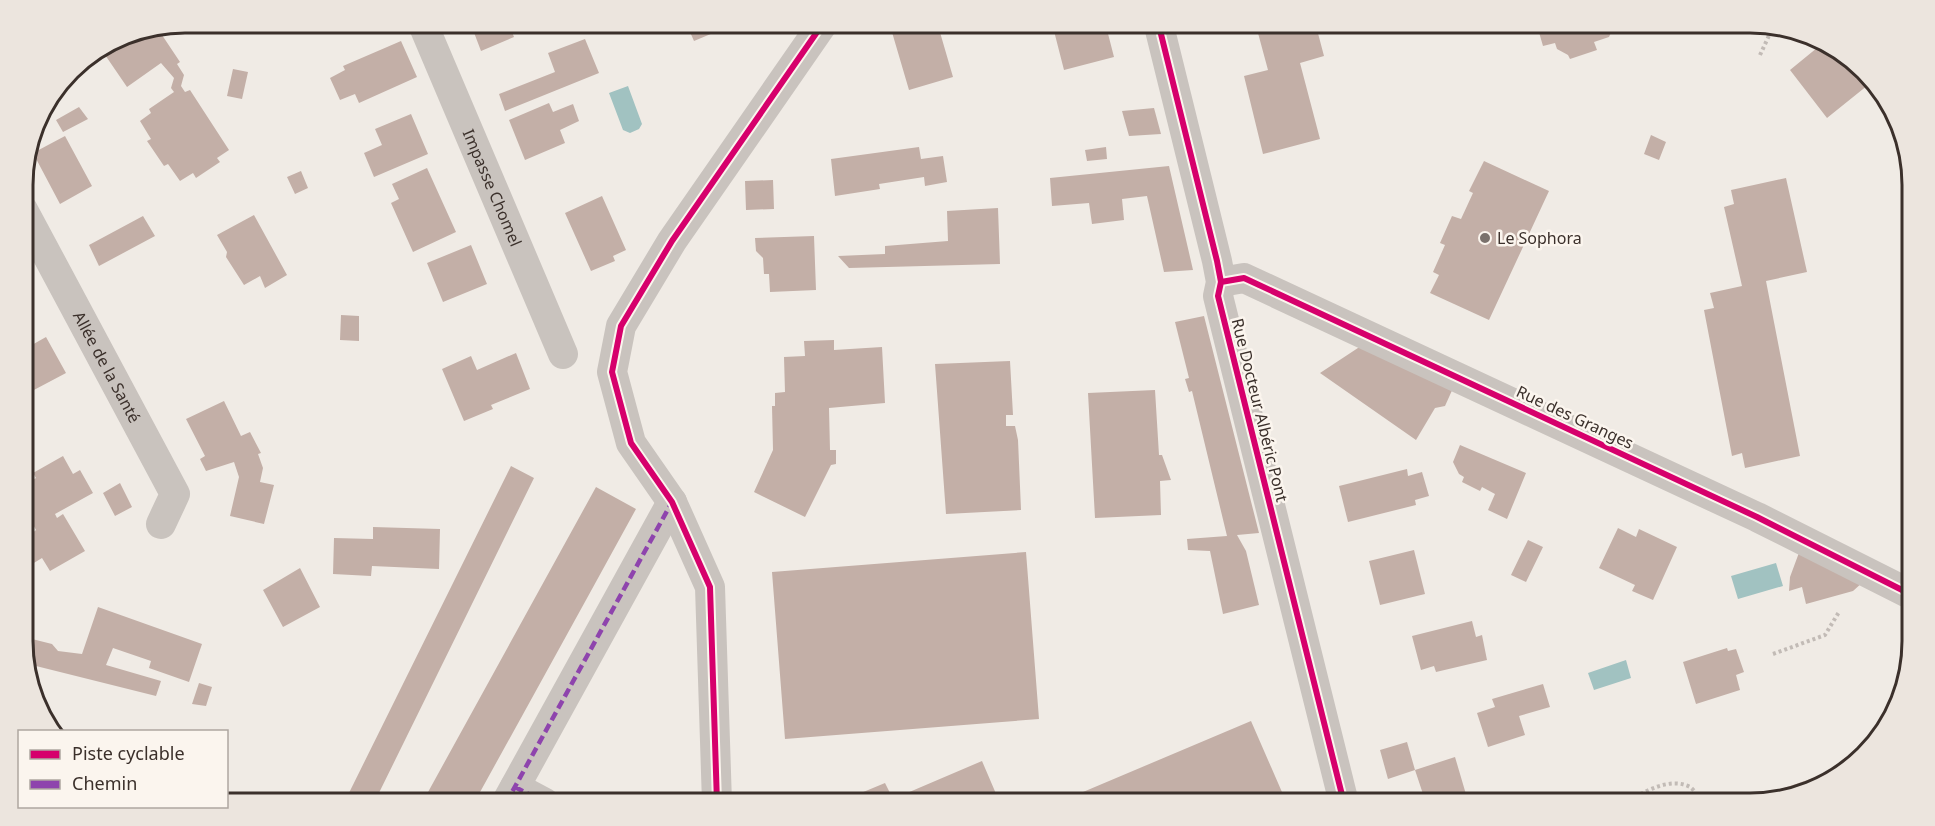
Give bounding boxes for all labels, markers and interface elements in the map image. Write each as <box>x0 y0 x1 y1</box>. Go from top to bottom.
street label: Impasse Chomel <box>458 126 527 250</box>
place label: Le Sophora <box>1497 227 1582 249</box>
marker: Le Sophora <box>1478 231 1492 245</box>
street label: Allée de la Santé <box>68 307 146 427</box>
street label: Rue Docteur Albéric Pont <box>1227 316 1294 504</box>
street label: Rue des Granges <box>1513 380 1637 454</box>
legend <box>18 730 228 808</box>
text: Piste cyclable <box>72 741 185 765</box>
text: Chemin <box>72 771 137 795</box>

